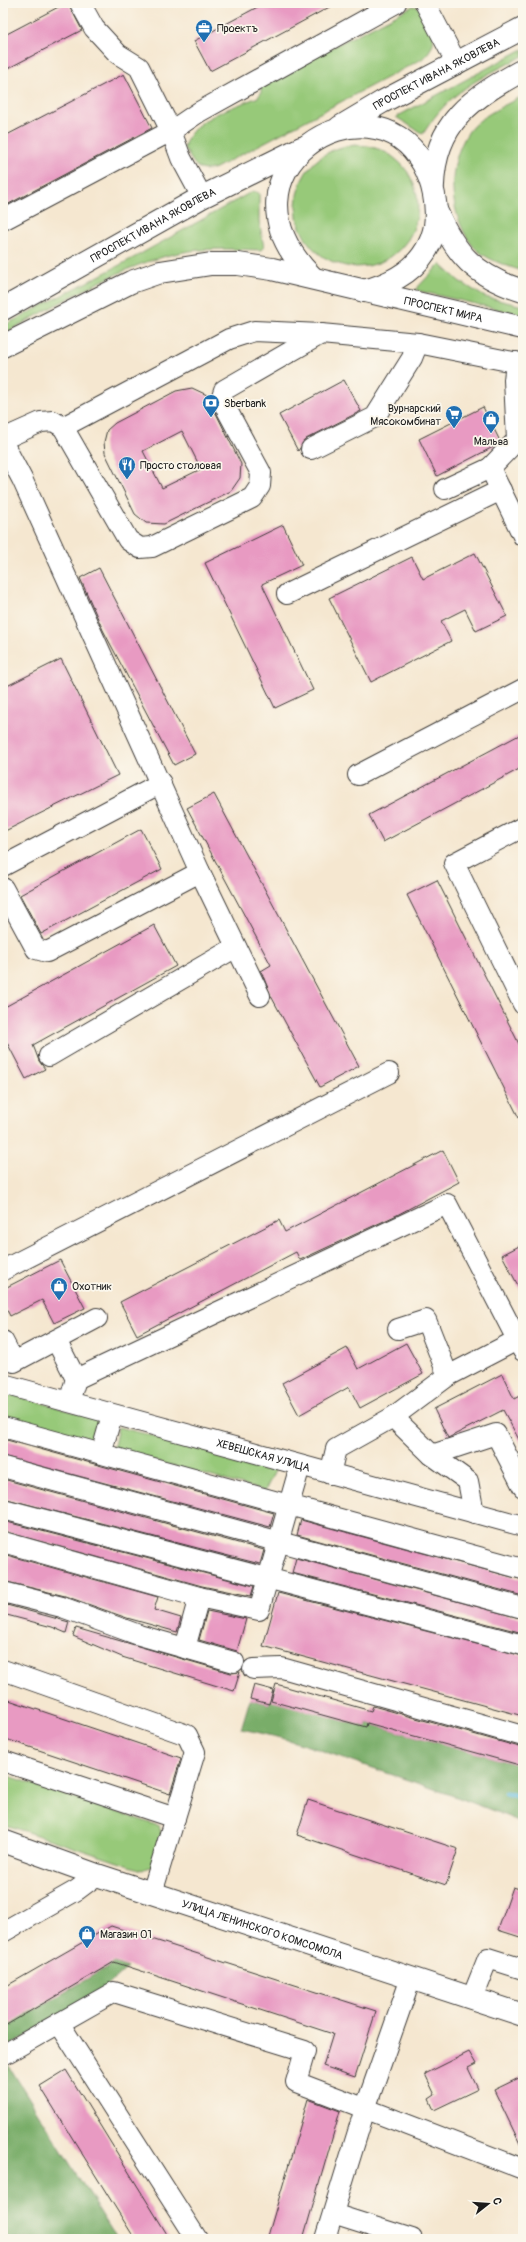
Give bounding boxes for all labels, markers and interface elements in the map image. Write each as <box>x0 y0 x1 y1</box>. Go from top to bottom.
office icon: Проектъ <box>194 18 214 43</box>
place label: Проектъ <box>217 22 258 35</box>
street label: ПРОСПЕКТ ИВАНА ЯКОВЛЕВА <box>371 35 502 113</box>
street label: ПРОСПЕКТ ИВАНА ЯКОВЛЕВА <box>88 185 218 265</box>
street label: ПРОСПЕКТ МИРА <box>403 294 484 325</box>
bank icon: Sberbank <box>201 393 221 418</box>
place label: Sberbank <box>224 397 267 410</box>
place label: Вурнарский Мясокомбинат <box>370 402 441 428</box>
supermarket icon: Вурнарский Мясокомбинат <box>444 404 464 429</box>
shop icon: Мальва <box>481 409 501 434</box>
place label: Мальва <box>474 435 508 448</box>
restaurant icon: Просто столовая <box>117 455 137 480</box>
place label: Просто столовая <box>140 459 221 472</box>
shop icon: Охотник <box>49 1276 69 1301</box>
place label: Охотник <box>72 1280 112 1293</box>
street label: ХЕВЕШСКАЯ УЛИЦА <box>215 1437 312 1475</box>
street label: УЛИЦА ЛЕНИНСКОГО КОМСОМОЛА <box>180 1897 344 1962</box>
shop icon: Магазин 01 <box>77 1924 97 1949</box>
place label: Магазин 01 <box>100 1928 152 1941</box>
north arrow <box>468 2184 508 2224</box>
text: С <box>490 2196 504 2207</box>

